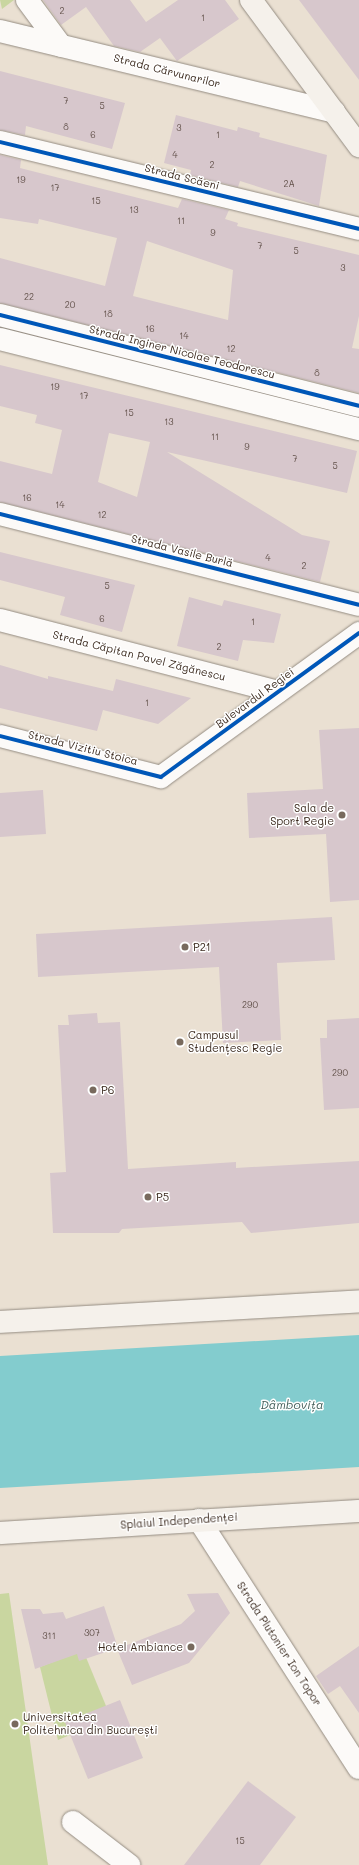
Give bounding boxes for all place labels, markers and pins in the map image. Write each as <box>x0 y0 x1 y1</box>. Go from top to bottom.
place label: Sala de Sport Regie <box>270 802 334 828</box>
marker: Sala de Sport Regie <box>337 810 347 820</box>
place label: P21 <box>193 940 211 954</box>
marker: P21 <box>180 942 190 952</box>
place label: Campusul Studențesc Regie <box>188 1029 282 1055</box>
marker: Campusul Studențesc Regie <box>175 1037 185 1047</box>
place label: P6 <box>101 1083 114 1097</box>
marker: P6 <box>88 1085 98 1095</box>
place label: P5 <box>156 1190 169 1204</box>
marker: P5 <box>143 1192 153 1202</box>
place label: Hotel Ambiance <box>98 1640 183 1654</box>
marker: Hotel Ambiance <box>186 1642 196 1652</box>
place label: Universitatea Politehnica din București <box>23 1711 158 1737</box>
marker: Universitatea Politehnica din București <box>10 1719 20 1729</box>

